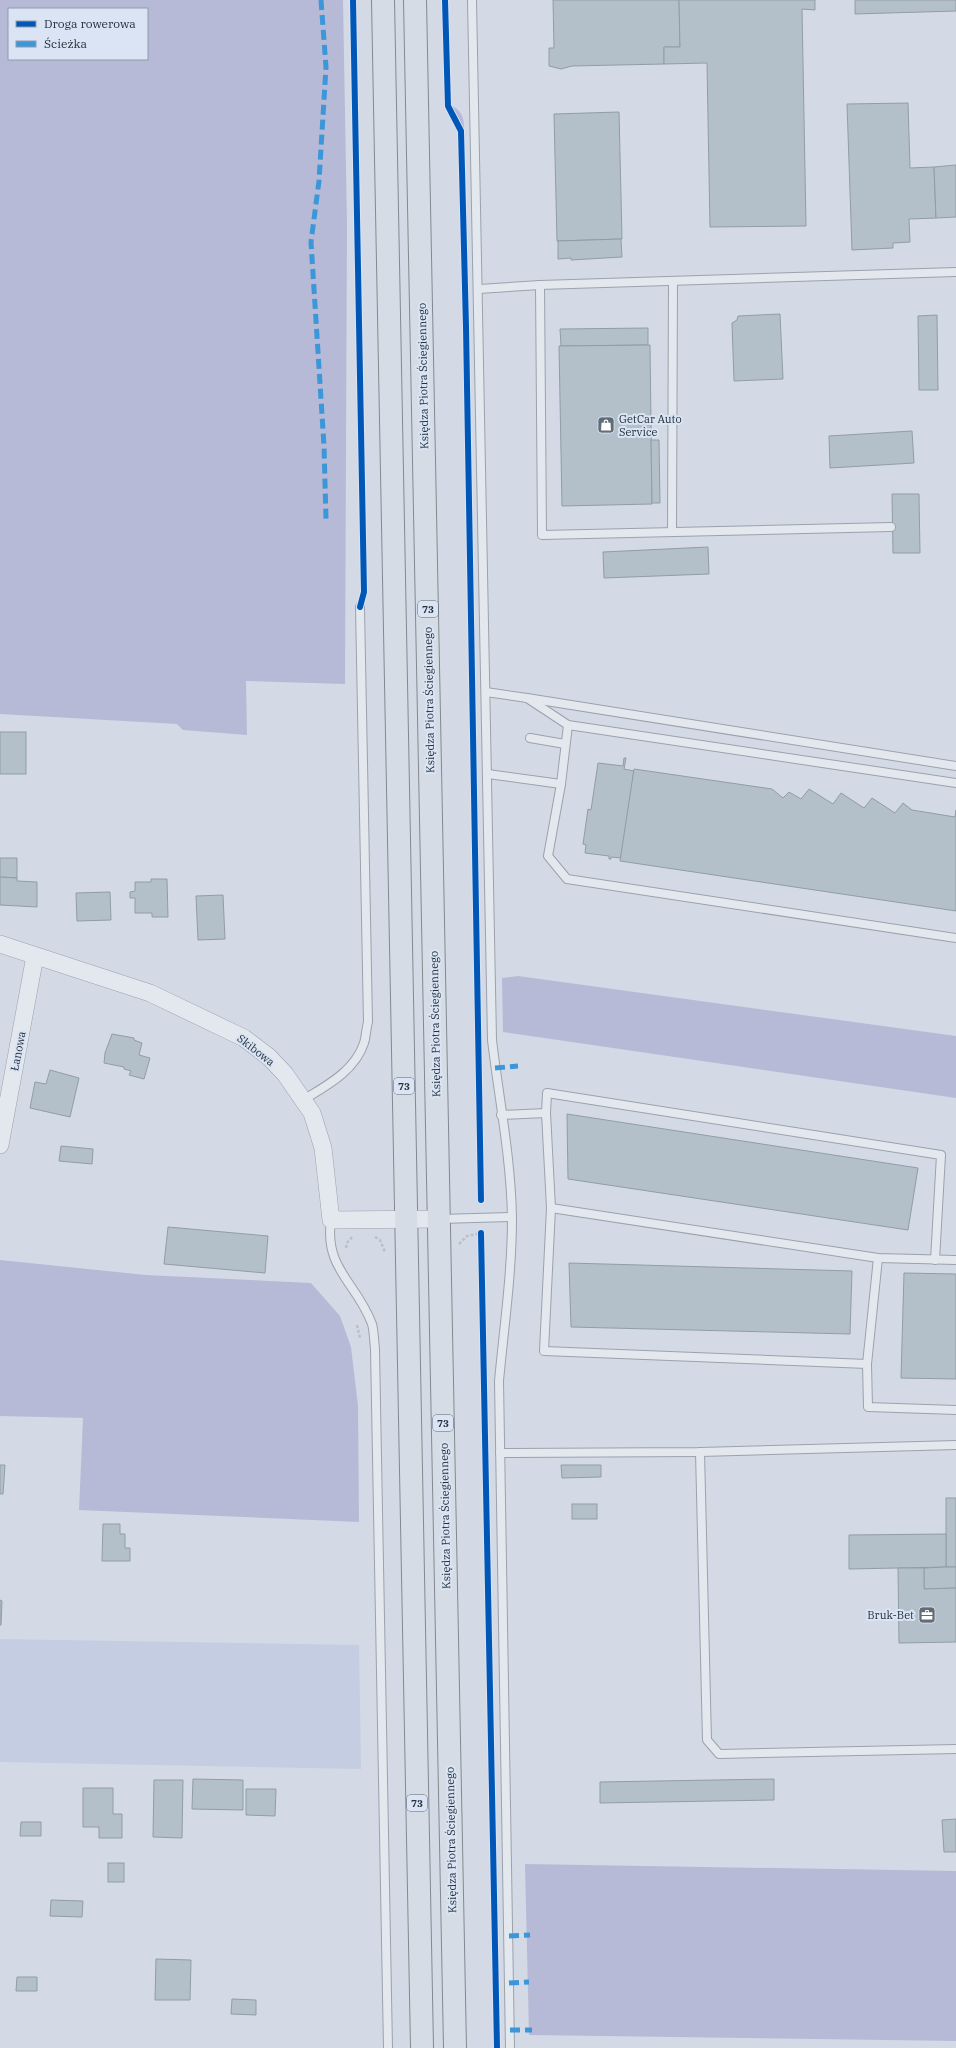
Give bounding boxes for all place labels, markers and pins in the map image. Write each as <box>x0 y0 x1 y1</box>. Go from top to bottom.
place label: GetCar Auto Service <box>619 412 682 439</box>
shop icon: GetCar Auto Service <box>596 415 616 435</box>
office icon: Bruk-Bet <box>917 1605 937 1625</box>
place label: Bruk-Bet <box>867 1608 914 1622</box>

